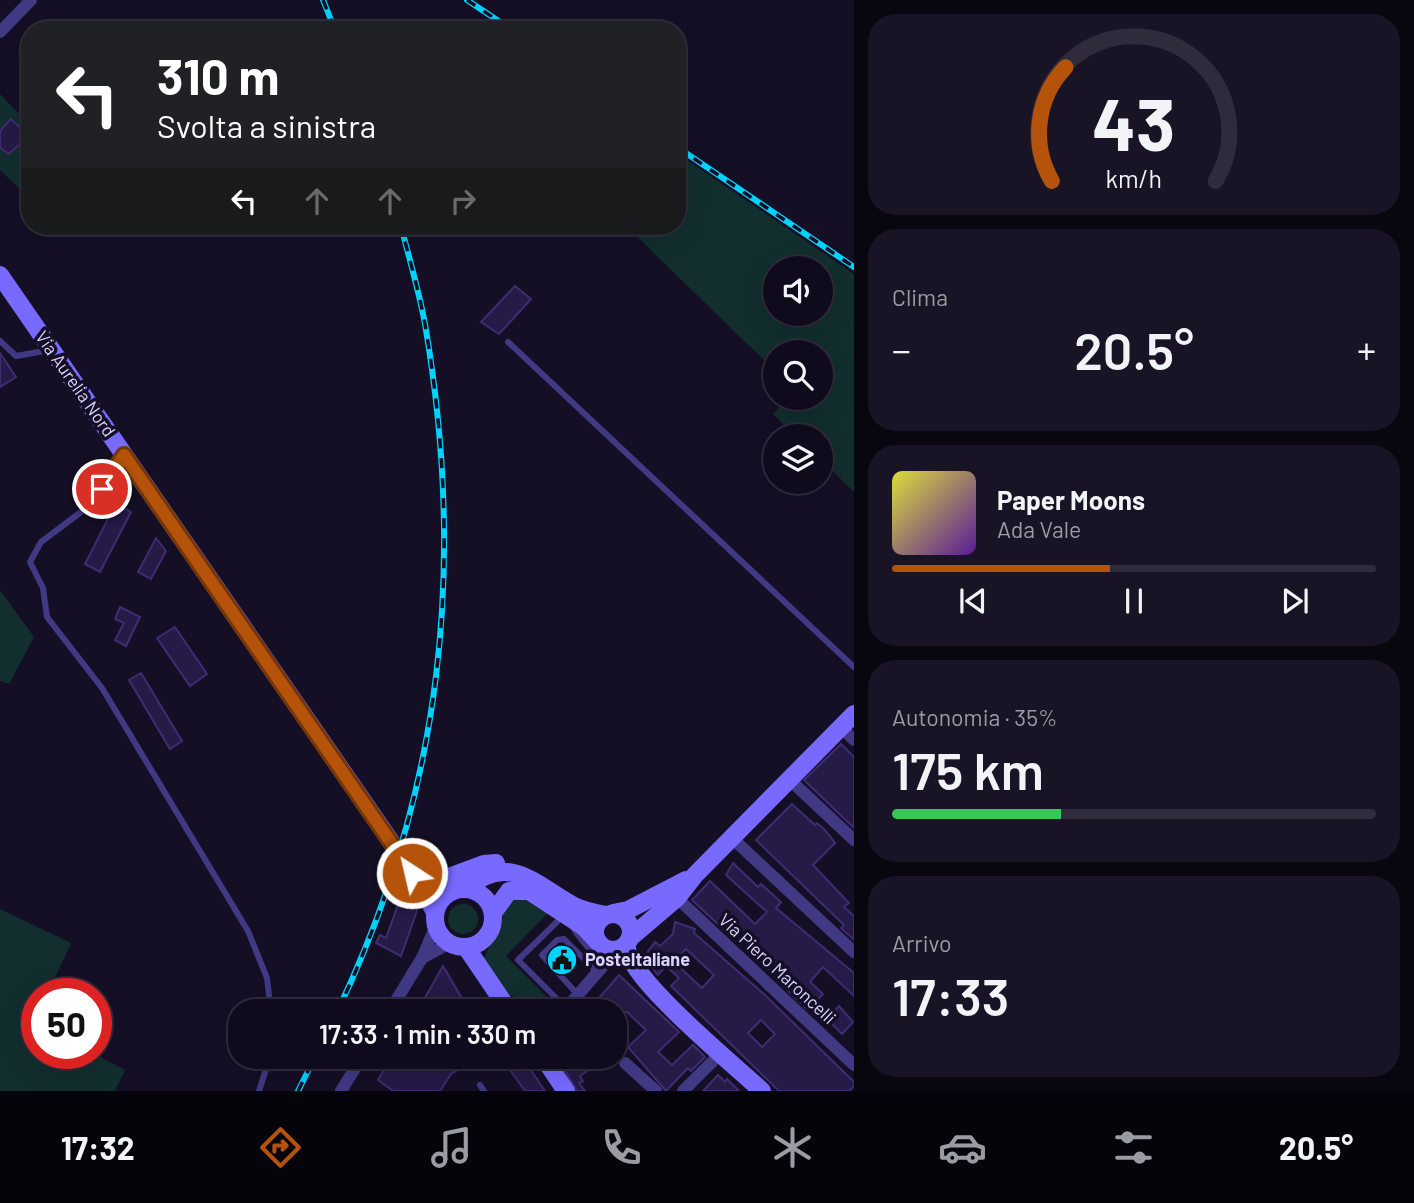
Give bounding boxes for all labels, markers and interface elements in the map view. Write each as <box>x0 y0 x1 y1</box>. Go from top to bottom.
text: 310 m <box>157 46 279 105</box>
icon: left <box>42 49 133 140</box>
text: 43 <box>1092 78 1176 166</box>
text: Svolta a sinistra <box>157 106 376 144</box>
text: km/h <box>1106 163 1162 193</box>
icon: left <box>225 182 263 220</box>
icon: ahead <box>298 182 336 220</box>
icon: ahead <box>371 182 409 220</box>
icon: right <box>444 182 482 220</box>
map controls <box>763 256 833 494</box>
button: sound <box>763 256 833 326</box>
text: Clima <box>892 283 948 311</box>
text: 20.5° <box>1074 318 1194 380</box>
street label: Via Aurelia Nord <box>31 326 121 441</box>
text: − <box>892 326 911 372</box>
text: + <box>1357 326 1376 372</box>
button: search <box>763 340 833 410</box>
button: layers <box>763 424 833 494</box>
pin <box>72 459 132 519</box>
icon: arrive <box>83 470 121 508</box>
text: Paper Moons <box>997 484 1145 515</box>
text: Ada Vale <box>997 515 1081 543</box>
icon: previous <box>954 582 992 620</box>
icon: pause <box>1115 582 1153 620</box>
icon: next <box>1276 582 1314 620</box>
text: Autonomia · 35% <box>892 703 1057 731</box>
text: 175 km <box>892 738 1044 800</box>
position arrow <box>375 836 449 910</box>
street label: Via Piero Maroncelli <box>714 908 841 1028</box>
text: Arrivo <box>892 929 952 957</box>
public building icon: PosteItaliane <box>545 943 579 977</box>
place label: PosteItaliane <box>585 948 690 970</box>
text: 17:33 <box>892 964 1009 1026</box>
speed limit sign: 50 <box>21 978 112 1069</box>
text: 17:33 · 1 min · 330 m <box>319 1018 536 1049</box>
icon: directions <box>256 1123 305 1172</box>
icon: music <box>427 1123 476 1172</box>
icon: phone <box>597 1123 646 1172</box>
icon: climate <box>768 1123 817 1172</box>
icon: car <box>938 1123 987 1172</box>
icon: filters <box>1109 1123 1158 1172</box>
text: 17:32 <box>61 1128 135 1166</box>
text: 20.5° <box>1279 1128 1353 1166</box>

